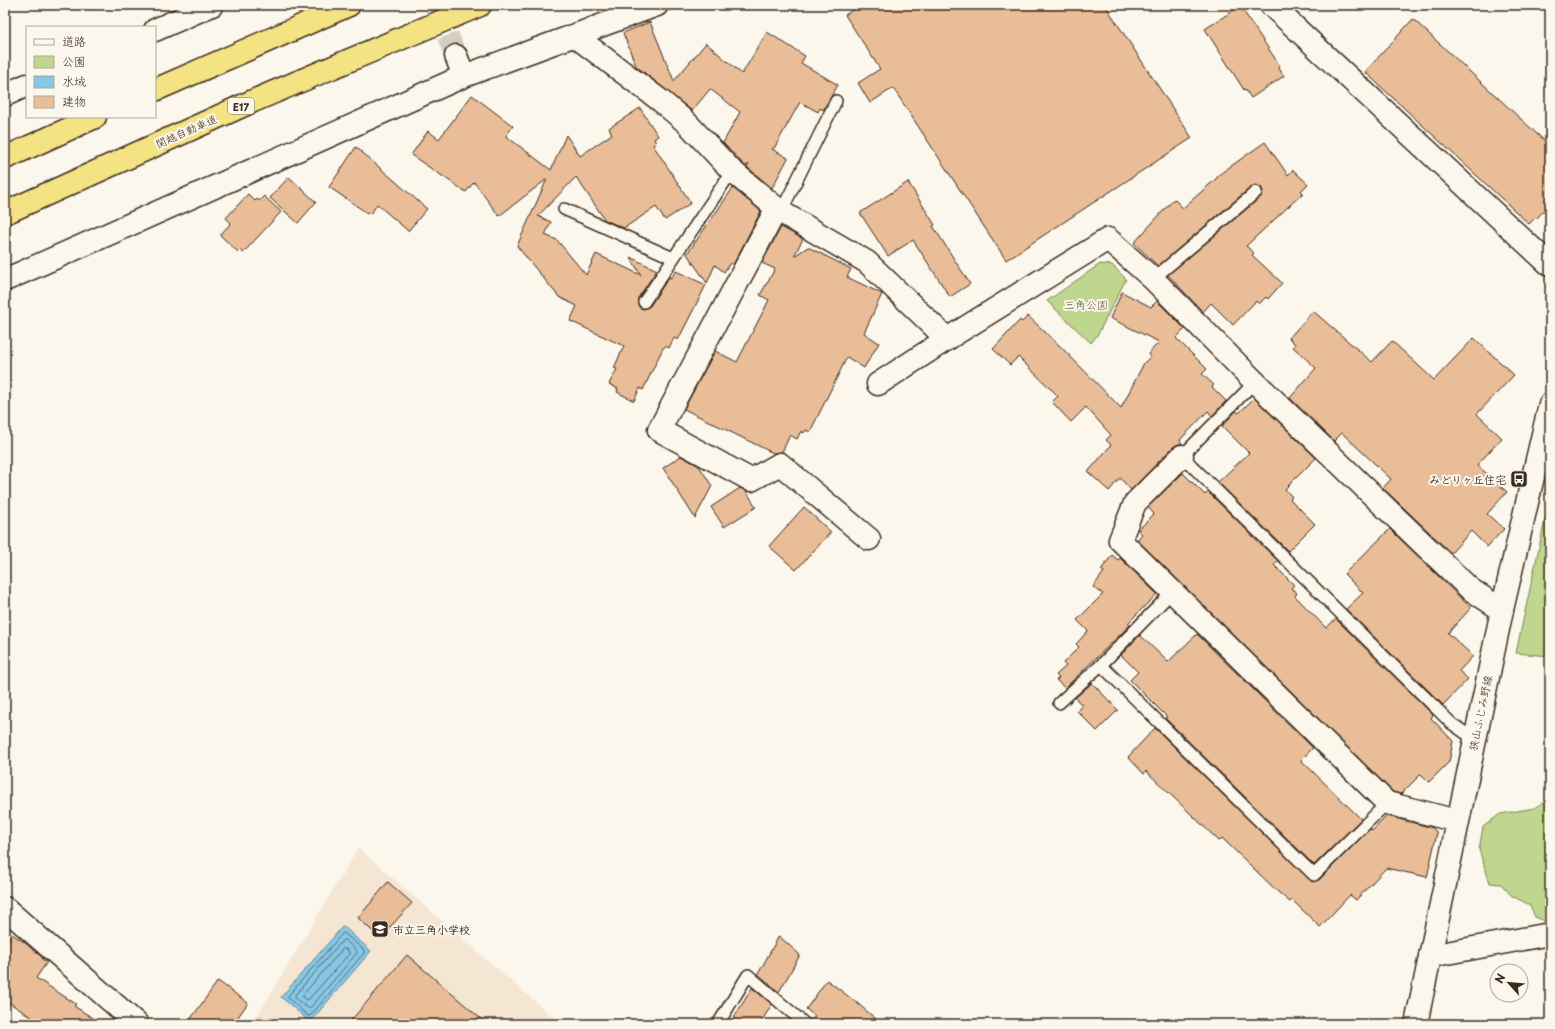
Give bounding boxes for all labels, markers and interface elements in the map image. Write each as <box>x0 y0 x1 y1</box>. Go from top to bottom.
legend <box>26 26 156 118</box>
text: 道路 <box>62 32 86 50</box>
text: 公園 <box>62 52 86 70</box>
text: 水域 <box>62 72 86 90</box>
text: 建物 <box>62 92 86 110</box>
road number: E17 <box>228 98 254 114</box>
street label: 関越自動車道 <box>152 110 220 152</box>
park label: 三角公園 <box>1064 296 1108 313</box>
bus stop icon: みどりヶ丘住宅 <box>1509 469 1529 489</box>
place label: みどりヶ丘住宅 <box>1429 471 1506 488</box>
street label: 狭山ふじみ野線 <box>1464 674 1496 752</box>
school or university icon: 市立三角小学校 <box>370 919 390 939</box>
place label: 市立三角小学校 <box>393 921 470 938</box>
north arrow <box>1489 963 1529 1003</box>
text: N <box>1490 970 1509 986</box>

